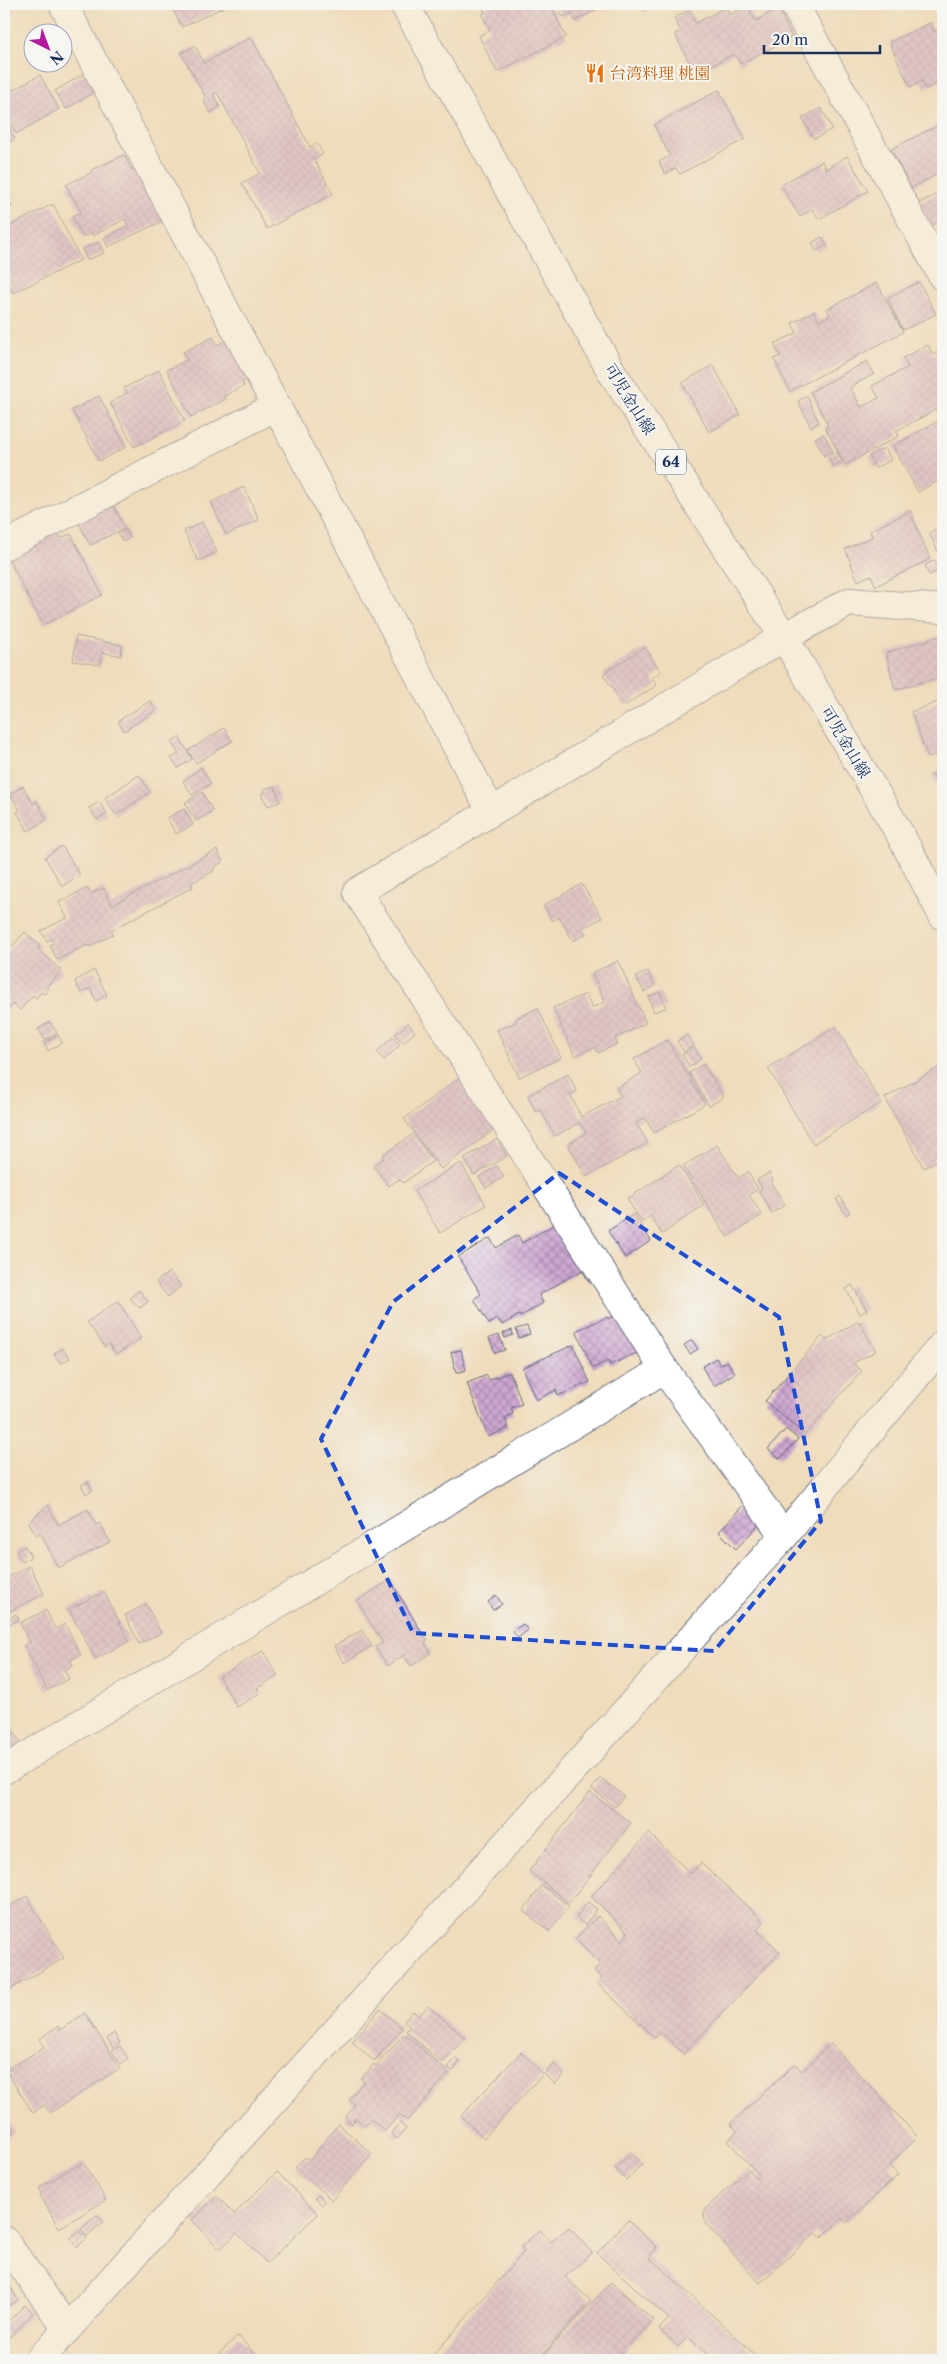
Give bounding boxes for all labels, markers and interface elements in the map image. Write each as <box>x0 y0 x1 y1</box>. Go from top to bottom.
north arrow <box>22 22 72 72</box>
scale bar <box>764 22 881 54</box>
text: 20 m <box>772 30 808 49</box>
text: N <box>46 47 67 68</box>
restaurant icon: 台湾料理 桃園 <box>584 62 606 84</box>
place label: 台湾料理 桃園 <box>610 63 710 83</box>
street label: 可児金山線 <box>600 360 660 438</box>
road number: 64 <box>656 450 686 474</box>
street label: 可児金山線 <box>817 703 875 781</box>

